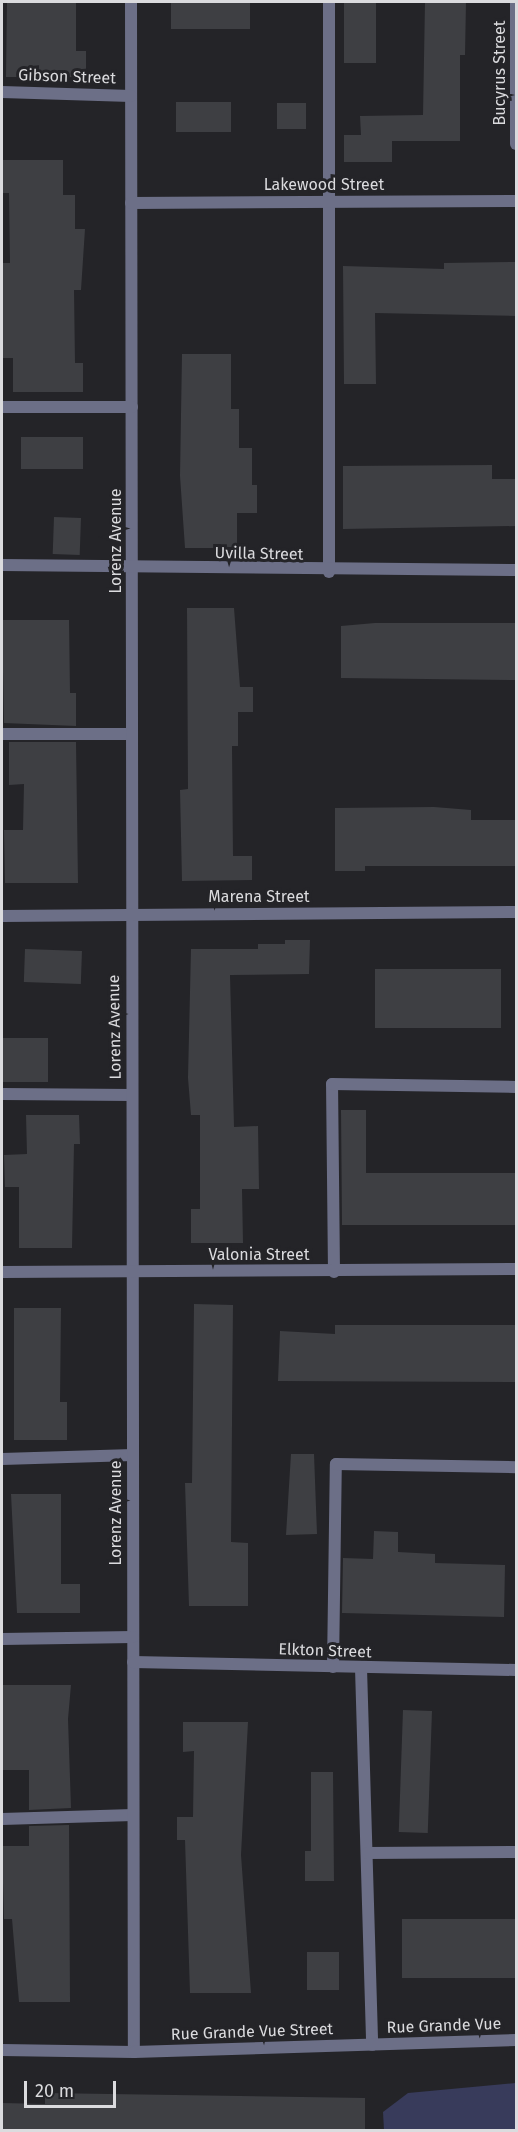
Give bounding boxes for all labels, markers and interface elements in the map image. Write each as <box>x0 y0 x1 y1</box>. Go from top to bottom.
street label: Bucyrus Street <box>490 20 510 126</box>
street label: Gibson Street <box>18 66 116 88</box>
street label: Lakewood Street <box>264 175 384 195</box>
street label: Lorenz Avenue <box>106 488 126 594</box>
street label: Uvilla Street <box>215 544 303 564</box>
street label: Marena Street <box>208 887 310 907</box>
street label: Lorenz Avenue <box>104 974 126 1080</box>
street label: Valonia Street <box>209 1245 309 1265</box>
street label: Lorenz Avenue <box>106 1460 126 1566</box>
street label: Elkton Street <box>278 1640 372 1662</box>
street label: Rue Grande Vue <box>386 2014 502 2038</box>
street label: Rue Grande Vue Street <box>170 2020 334 2044</box>
scale bar <box>27 2069 118 2107</box>
text: 20 m <box>35 2080 74 2102</box>

